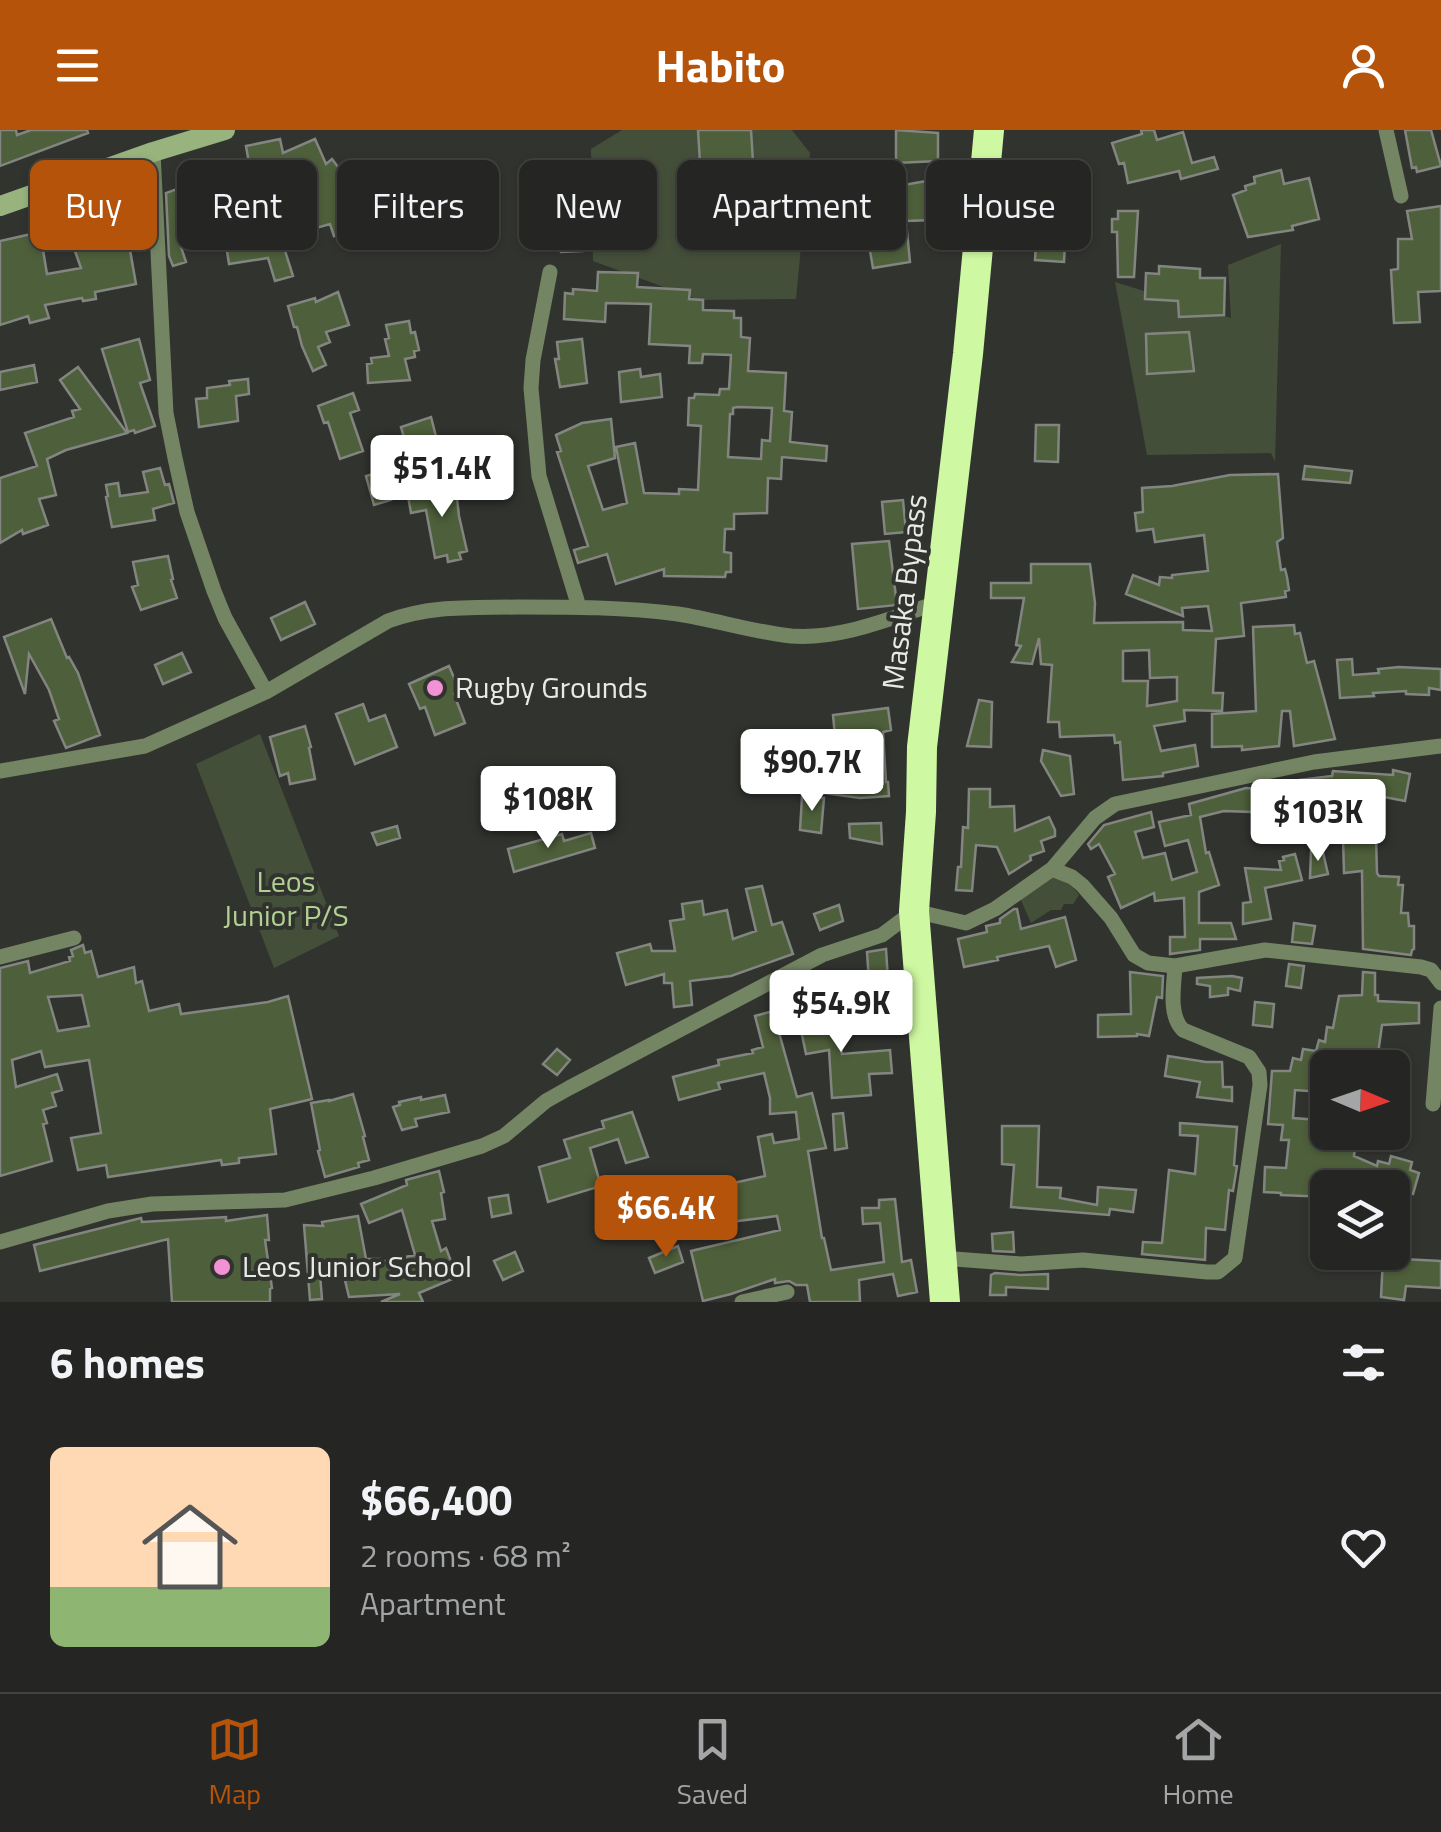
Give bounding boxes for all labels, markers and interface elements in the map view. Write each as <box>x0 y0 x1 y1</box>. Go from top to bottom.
text: Habito <box>656 31 785 99</box>
icon: menu <box>50 38 105 93</box>
icon: person <box>1336 38 1391 93</box>
chip: Buy <box>30 160 157 250</box>
chip: Rent <box>177 160 317 250</box>
chip: Filters <box>337 160 499 250</box>
chip: New <box>519 160 657 250</box>
chip: Apartment <box>677 160 906 250</box>
chip: House <box>926 160 1091 250</box>
pin: $51.4K <box>361 435 523 520</box>
text: $51.4K <box>393 443 491 491</box>
street label: Masaka Bypass <box>869 491 939 692</box>
place label: Rugby Grounds <box>455 664 648 710</box>
marker: Rugby Grounds <box>424 677 446 699</box>
pin: $90.7K <box>731 729 893 814</box>
text: $90.7K <box>763 737 861 785</box>
pin: $108K <box>478 766 618 851</box>
text: $108K <box>503 774 593 822</box>
pin: $103K <box>1248 779 1388 864</box>
text: $103K <box>1273 787 1363 835</box>
park label: Leos Junior P/S <box>223 858 349 938</box>
pin: $54.9K <box>760 970 922 1055</box>
text: $54.9K <box>792 978 890 1026</box>
north arrow <box>1310 1050 1410 1150</box>
map controls <box>1310 1050 1410 1270</box>
button: layers <box>1310 1170 1410 1270</box>
pin: $66.4K <box>585 1175 747 1260</box>
text: $66.4K <box>617 1183 715 1231</box>
place label: Leos Junior School <box>242 1243 472 1289</box>
marker: Leos Junior School <box>211 1256 233 1278</box>
text: 6 homes <box>50 1330 205 1394</box>
icon: filters <box>1336 1335 1391 1390</box>
text: $66,400 <box>360 1467 512 1531</box>
icon: home <box>130 1487 250 1607</box>
icon: heart <box>1336 1520 1391 1575</box>
text: 2 rooms · 68 m² <box>360 1531 571 1579</box>
text: Apartment <box>360 1579 506 1627</box>
tab: Map <box>207 1712 262 1815</box>
tab: Saved <box>677 1712 748 1815</box>
tab: Home <box>1163 1712 1234 1815</box>

